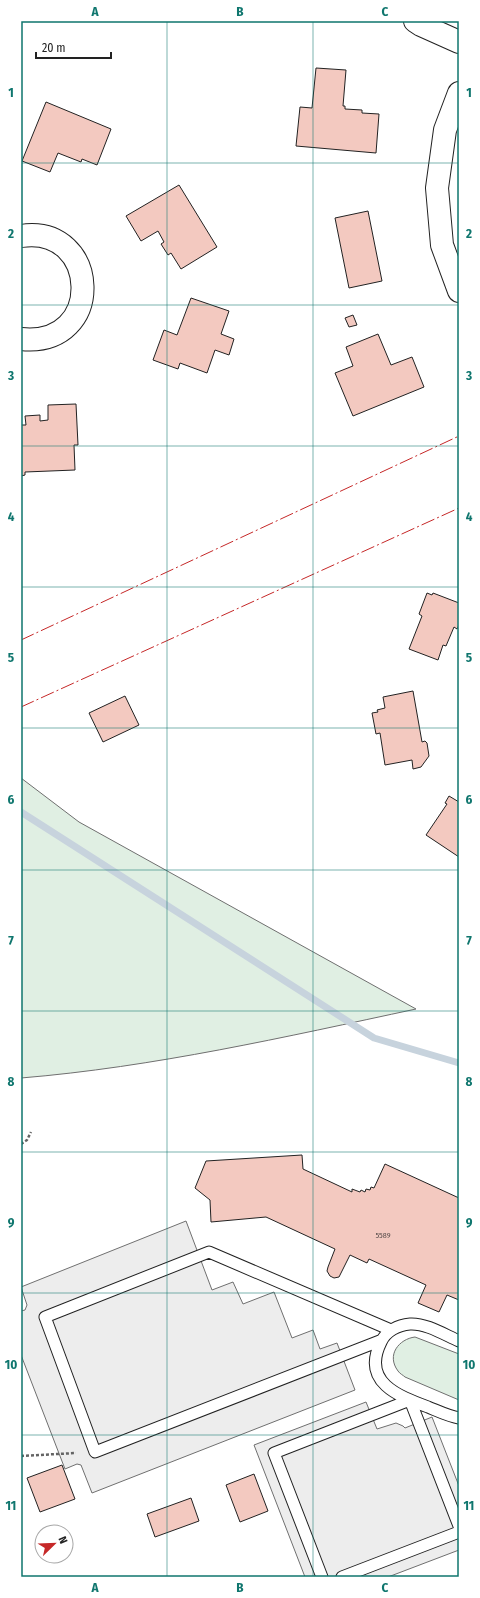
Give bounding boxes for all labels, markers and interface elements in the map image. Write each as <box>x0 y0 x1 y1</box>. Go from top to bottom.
text: A <box>90 4 99 19</box>
text: B <box>236 4 244 19</box>
text: C <box>382 4 389 19</box>
scale bar <box>36 34 111 60</box>
text: 20 m <box>42 41 66 55</box>
text: 1 <box>8 85 14 100</box>
text: 1 <box>466 85 472 100</box>
text: 2 <box>7 226 14 241</box>
text: 2 <box>465 226 472 241</box>
text: 3 <box>7 368 14 383</box>
text: 3 <box>465 368 472 383</box>
text: 4 <box>8 509 15 524</box>
text: 4 <box>466 509 473 524</box>
text: 5 <box>8 650 14 665</box>
text: 5 <box>466 650 472 665</box>
text: 6 <box>8 792 15 807</box>
text: 6 <box>466 792 473 807</box>
text: 7 <box>8 933 14 948</box>
text: 7 <box>466 933 472 948</box>
text: 8 <box>8 1074 15 1089</box>
text: 8 <box>466 1074 473 1089</box>
text: 9 <box>8 1215 15 1230</box>
text: 9 <box>466 1215 473 1230</box>
house number: 5589 <box>375 1231 391 1240</box>
text: 10 <box>5 1357 17 1372</box>
text: 10 <box>463 1357 475 1372</box>
text: 11 <box>6 1498 16 1513</box>
text: 11 <box>464 1498 474 1513</box>
north arrow <box>34 1524 74 1564</box>
text: N <box>55 1535 70 1546</box>
text: A <box>90 1580 99 1595</box>
text: B <box>236 1580 244 1595</box>
text: C <box>382 1580 389 1595</box>

